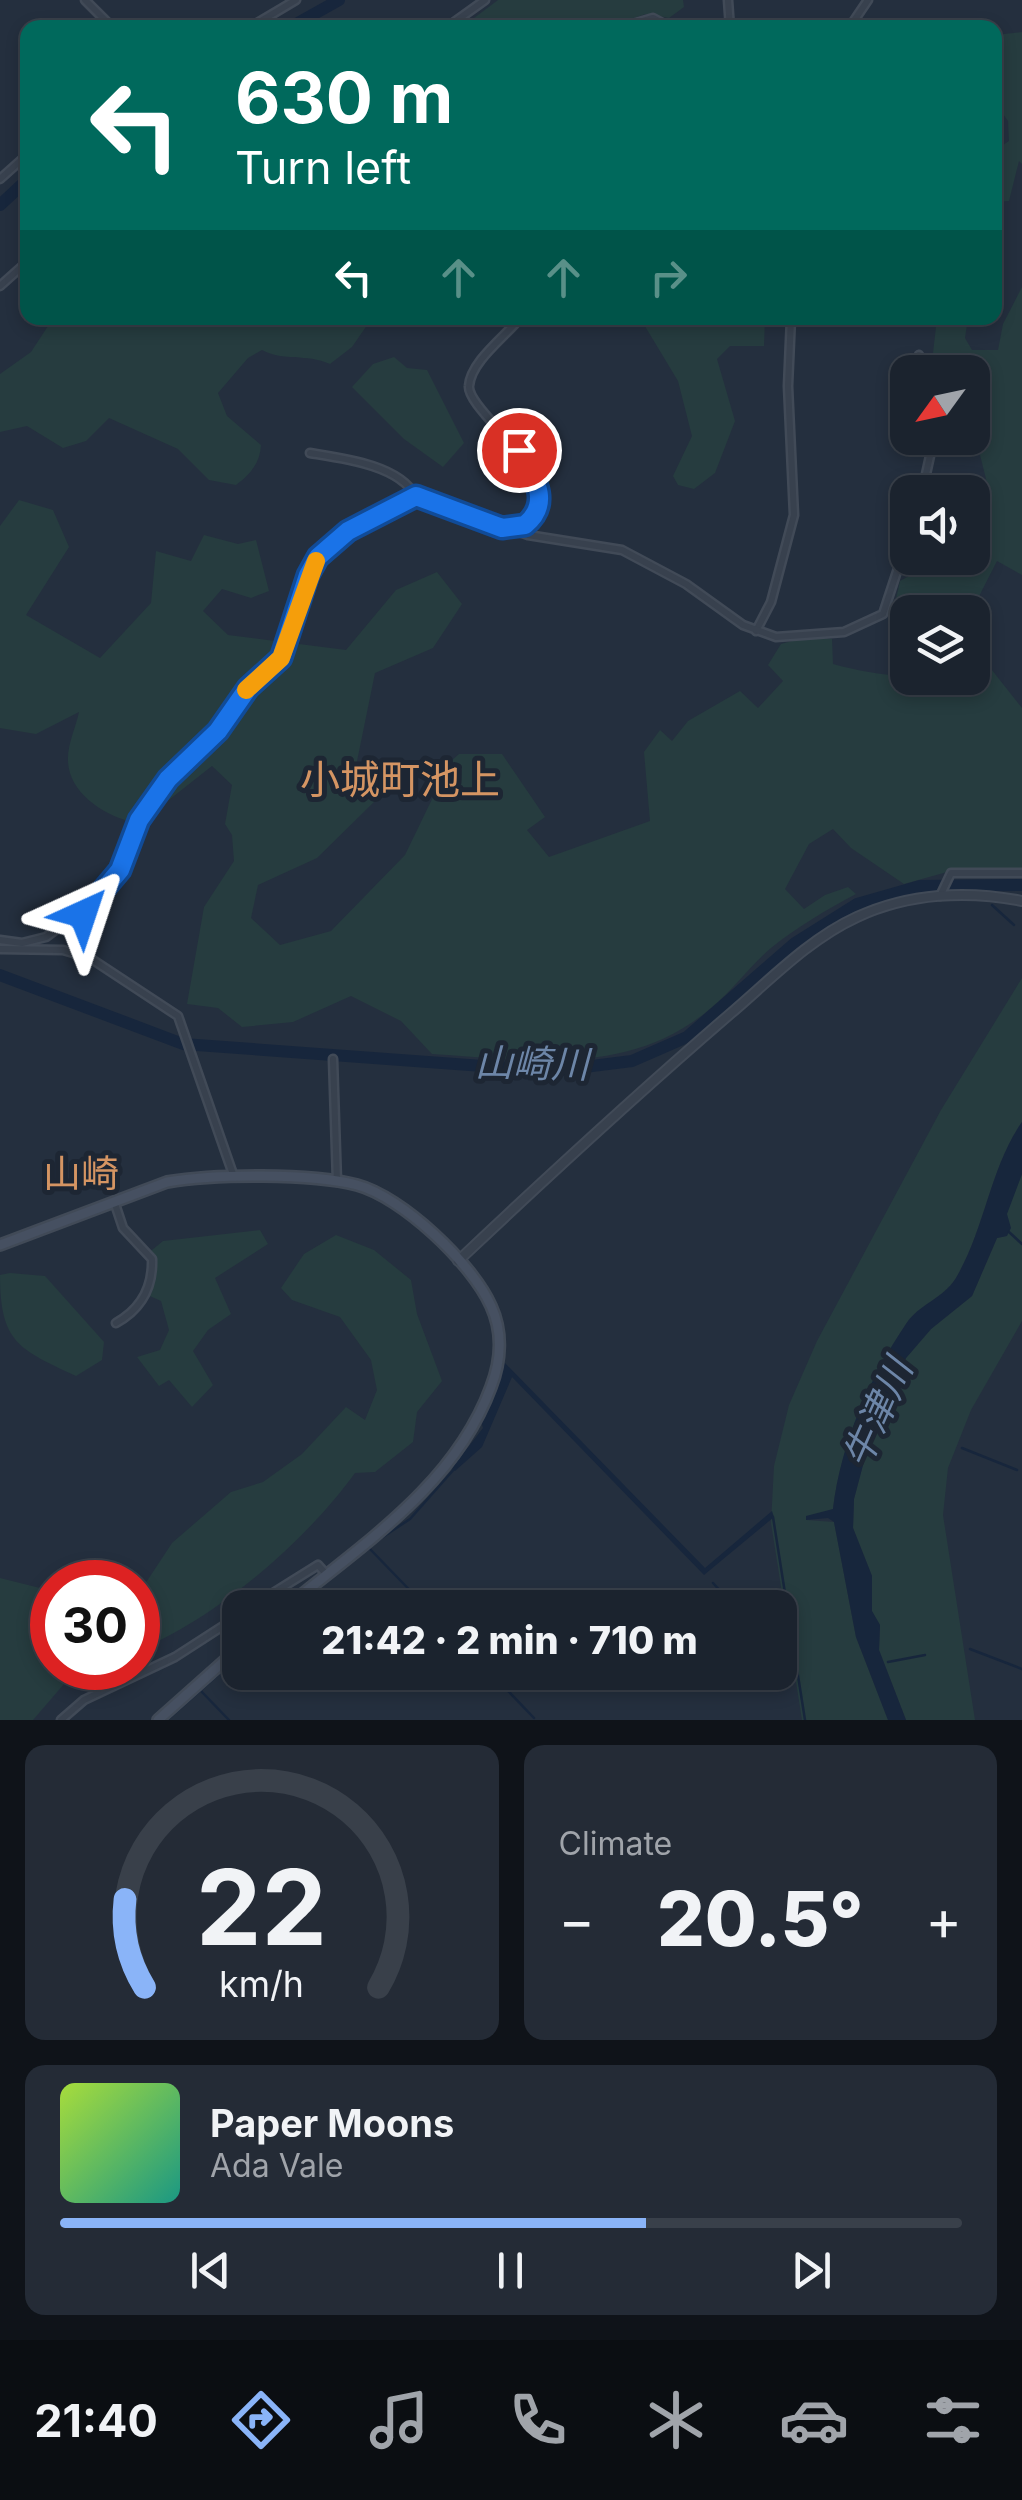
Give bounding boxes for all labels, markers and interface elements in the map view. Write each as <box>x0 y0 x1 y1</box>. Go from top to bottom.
text: 630 m <box>235 55 453 140</box>
icon: left <box>70 60 200 190</box>
text: Turn left <box>235 140 411 195</box>
icon: left <box>326 250 381 305</box>
icon: ahead <box>431 250 486 305</box>
icon: ahead <box>536 250 591 305</box>
icon: right <box>641 250 696 305</box>
north arrow <box>890 355 990 455</box>
map controls <box>890 355 990 695</box>
pin <box>477 408 562 493</box>
icon: arrive <box>492 423 547 478</box>
button: sound <box>890 475 990 575</box>
button: layers <box>890 595 990 695</box>
district label: 小城町池上 <box>300 755 500 804</box>
position arrow <box>31 862 135 966</box>
water label: 山崎川 <box>475 1039 593 1087</box>
district label: 山崎 <box>43 1150 119 1196</box>
water label: 牛津川 <box>833 1348 923 1474</box>
speed limit sign: 30 <box>30 1560 160 1690</box>
text: 21:42 · 2 min · 710 m <box>321 1617 698 1663</box>
text: Climate <box>559 1824 672 1863</box>
text: 22 <box>196 1844 327 1970</box>
text: 20.5° <box>657 1873 864 1964</box>
text: − <box>559 1887 595 1953</box>
text: + <box>926 1887 962 1953</box>
text: km/h <box>219 1962 304 2006</box>
text: Paper Moons <box>210 2100 454 2146</box>
text: Ada Vale <box>210 2146 343 2185</box>
icon: previous <box>183 2243 238 2298</box>
icon: pause <box>483 2243 538 2298</box>
icon: next <box>784 2243 839 2298</box>
icon: directions <box>226 2385 296 2455</box>
icon: music <box>364 2385 434 2455</box>
icon: phone <box>503 2385 573 2455</box>
icon: climate <box>641 2385 711 2455</box>
icon: car <box>779 2385 849 2455</box>
icon: filters <box>918 2385 988 2455</box>
text: 21:40 <box>34 2393 158 2448</box>

